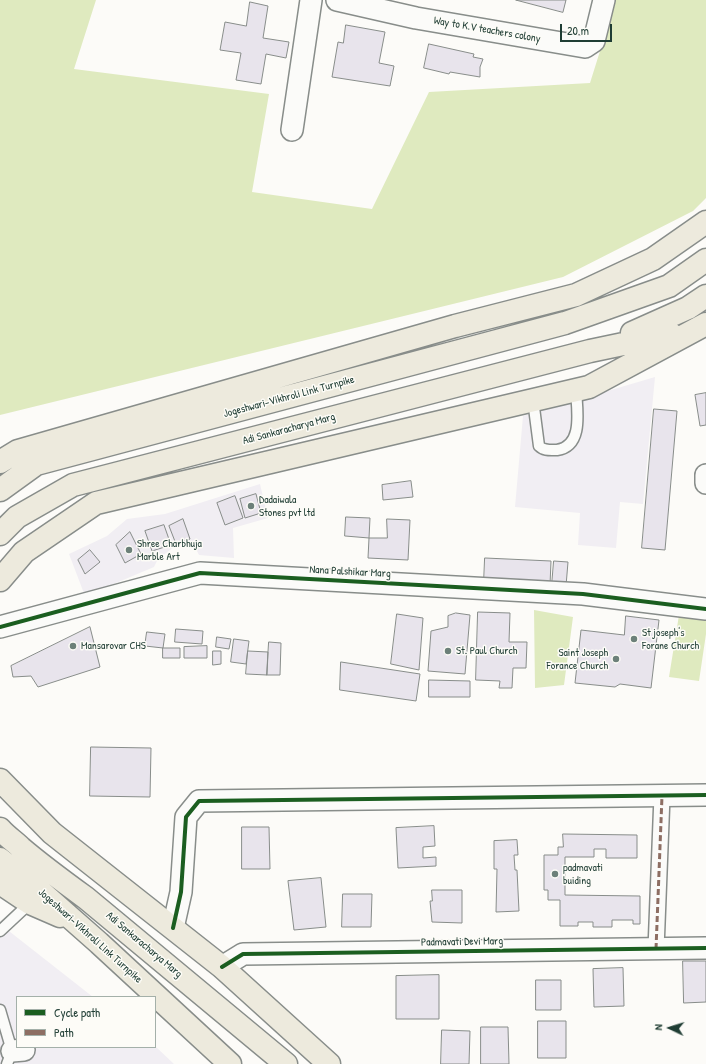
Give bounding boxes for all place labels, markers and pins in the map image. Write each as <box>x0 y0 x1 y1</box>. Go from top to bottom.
place label: Dadaiwala Stones pvt ltd <box>259 493 315 519</box>
marker: Dadaiwala Stones pvt ltd <box>246 501 256 511</box>
place label: Shree Charbhuja Marble Art <box>137 537 202 563</box>
marker: Shree Charbhuja Marble Art <box>124 545 134 555</box>
place label: St joseph's Forane Church <box>642 626 699 652</box>
marker: St joseph's Forane Church <box>629 634 639 644</box>
place label: Mansarovar CHS <box>81 639 146 653</box>
marker: Mansarovar CHS <box>68 641 78 651</box>
place label: St. Paul Church <box>456 644 517 658</box>
marker: St. Paul Church <box>443 646 453 656</box>
place label: Saint Joseph Forance Church <box>547 646 608 672</box>
marker: Saint Joseph Forance Church <box>611 654 621 664</box>
place label: padmavati buiding <box>563 861 603 887</box>
marker: padmavati buiding <box>550 869 560 879</box>

